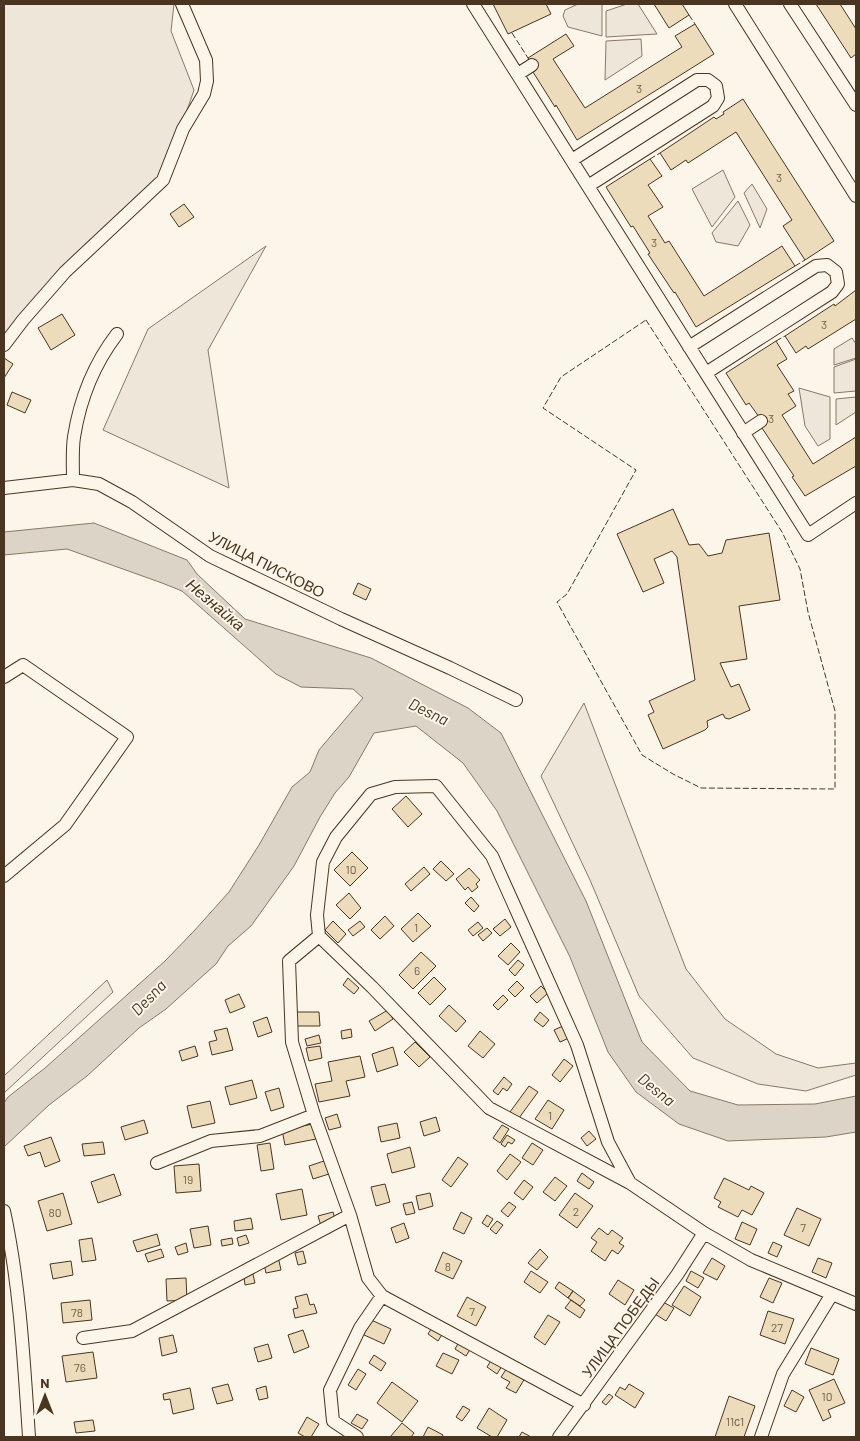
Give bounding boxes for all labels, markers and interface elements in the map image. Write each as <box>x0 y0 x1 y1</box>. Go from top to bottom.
house number: 3 <box>636 81 642 95</box>
house number: 3 <box>776 170 782 184</box>
house number: 3 <box>651 235 657 249</box>
house number: 3 <box>821 317 827 331</box>
house number: 3 <box>768 411 774 425</box>
street label: УЛИЦА ПИСКОВО <box>206 527 328 601</box>
water label: Незнайка <box>183 574 249 634</box>
water label: Desna <box>406 693 452 729</box>
house number: 10 <box>346 862 356 876</box>
house number: 1 <box>414 920 418 934</box>
house number: 6 <box>414 963 420 977</box>
water label: Desna <box>127 975 169 1019</box>
water label: Desna <box>635 1068 679 1110</box>
house number: 1 <box>548 1108 552 1122</box>
house number: 19 <box>183 1172 193 1186</box>
house number: 2 <box>573 1204 579 1218</box>
house number: 80 <box>48 1205 62 1219</box>
house number: 7 <box>800 1220 806 1234</box>
house number: 8 <box>445 1259 451 1273</box>
street label: УЛИЦА ПОБЕДЫ <box>578 1273 662 1381</box>
house number: 7 <box>469 1304 475 1318</box>
house number: 78 <box>71 1305 83 1319</box>
house number: 27 <box>771 1320 783 1334</box>
house number: 76 <box>74 1360 86 1374</box>
north arrow <box>20 1371 70 1421</box>
text: N <box>40 1374 50 1391</box>
house number: 10 <box>822 1389 832 1403</box>
house number: 11с1 <box>726 1414 744 1428</box>

